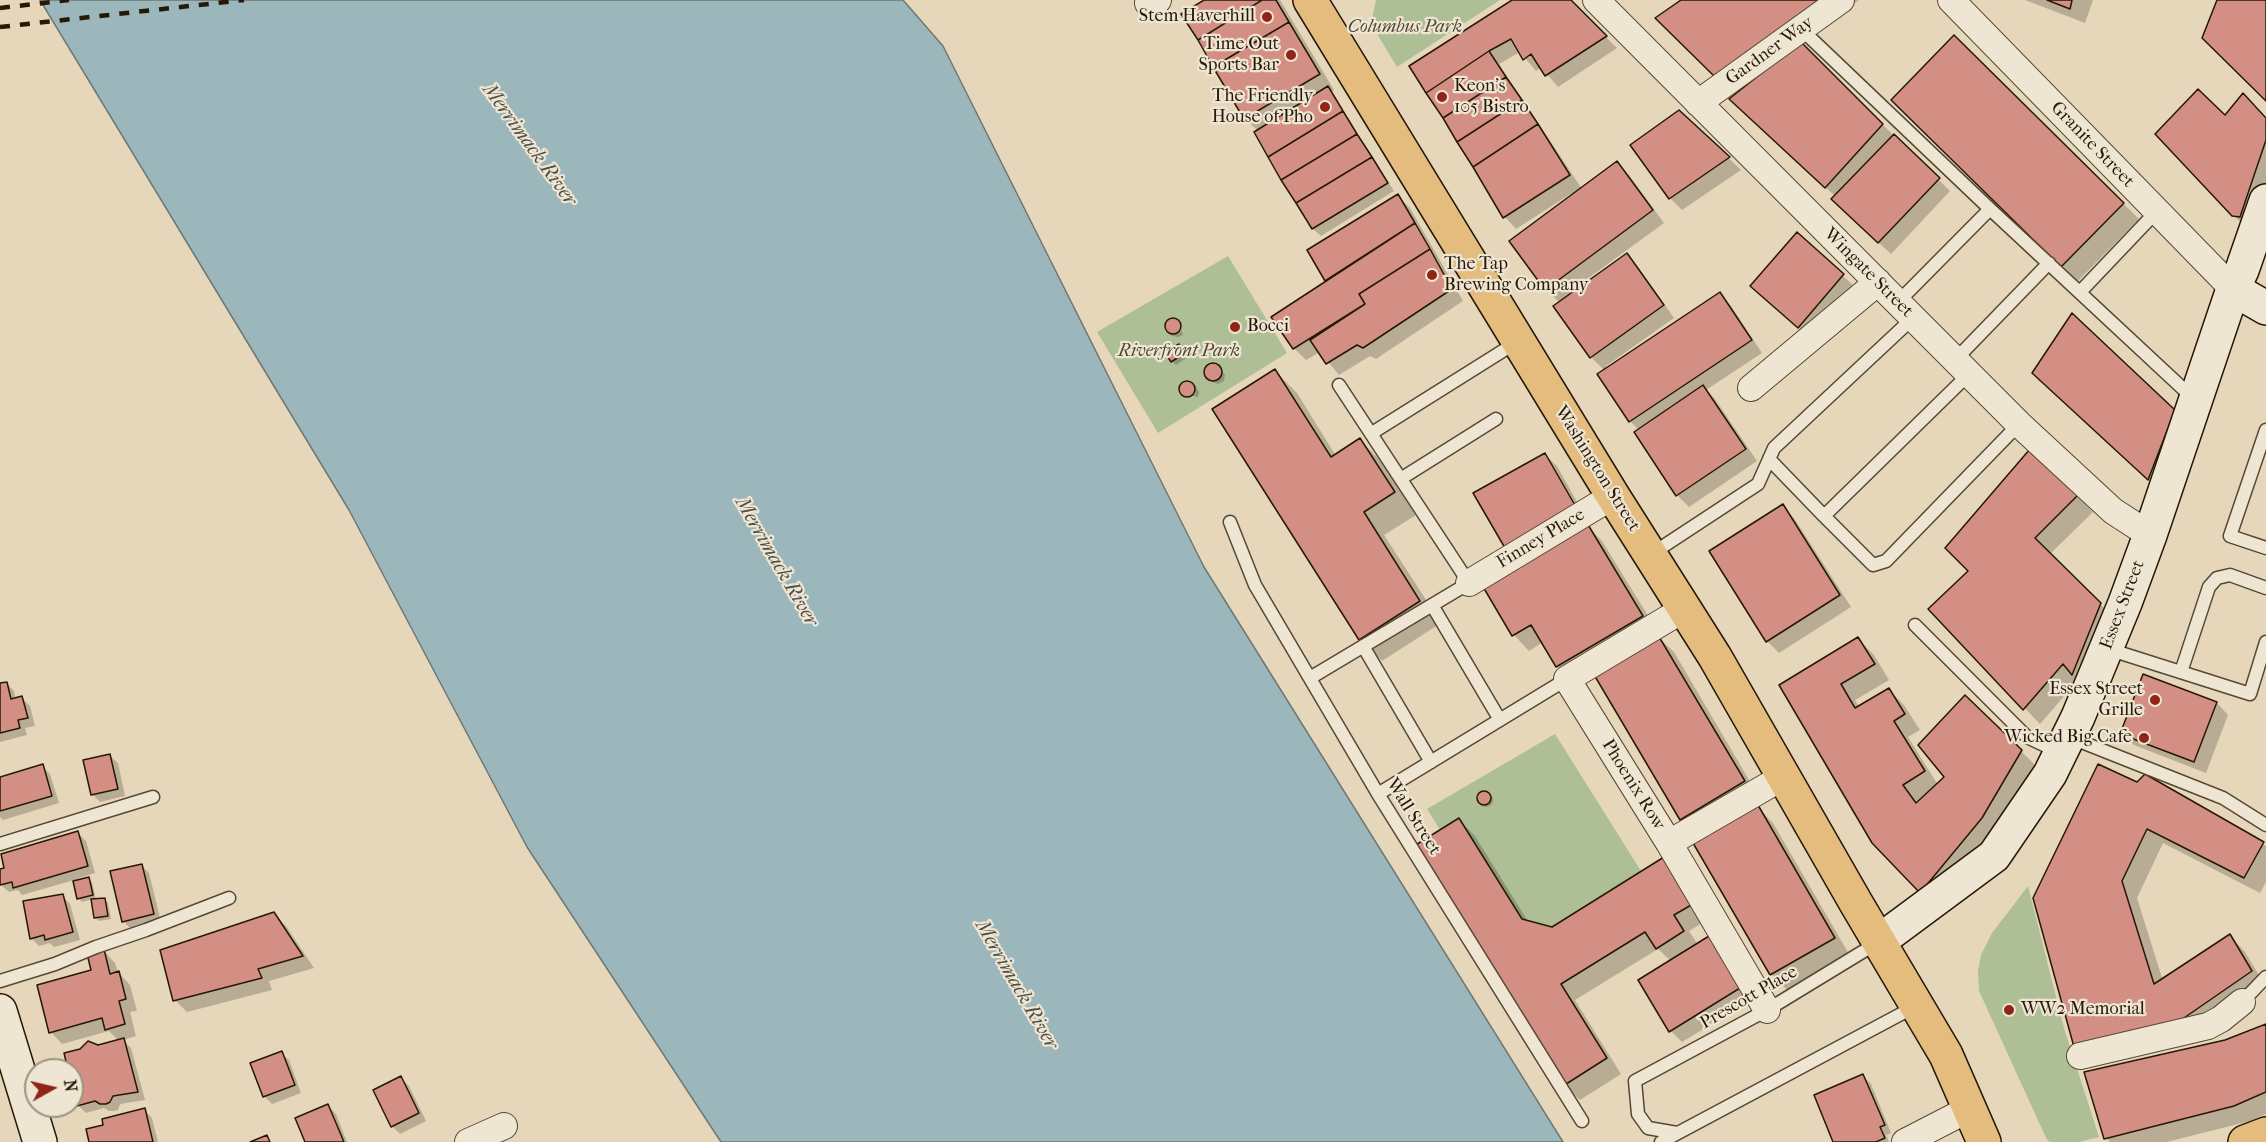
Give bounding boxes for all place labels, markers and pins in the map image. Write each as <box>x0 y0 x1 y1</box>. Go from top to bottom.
place label: Stem Haverhill <box>1139 6 1255 28</box>
marker: Stem Haverhill <box>1260 10 1274 24</box>
place label: Time Out Sports Bar <box>1199 34 1279 76</box>
marker: Time Out Sports Bar <box>1284 48 1298 62</box>
place label: Keon's 105 Bistro <box>1454 76 1529 118</box>
place label: The Friendly House of Pho <box>1212 86 1313 128</box>
marker: Keon's 105 Bistro <box>1435 90 1449 104</box>
marker: The Friendly House of Pho <box>1318 100 1332 114</box>
place label: The Tap Brewing Company <box>1444 254 1588 296</box>
marker: The Tap Brewing Company <box>1425 268 1439 282</box>
place label: Bocci <box>1247 316 1289 338</box>
marker: Bocci <box>1228 320 1242 334</box>
place label: Essex Street Grille <box>2049 679 2143 722</box>
marker: Essex Street Grille <box>2148 693 2162 707</box>
place label: Wicked Big Cafe <box>2004 727 2132 749</box>
marker: Wicked Big Cafe <box>2137 731 2151 745</box>
place label: WW2 Memorial <box>2021 999 2145 1021</box>
marker: WW2 Memorial <box>2002 1003 2016 1017</box>

